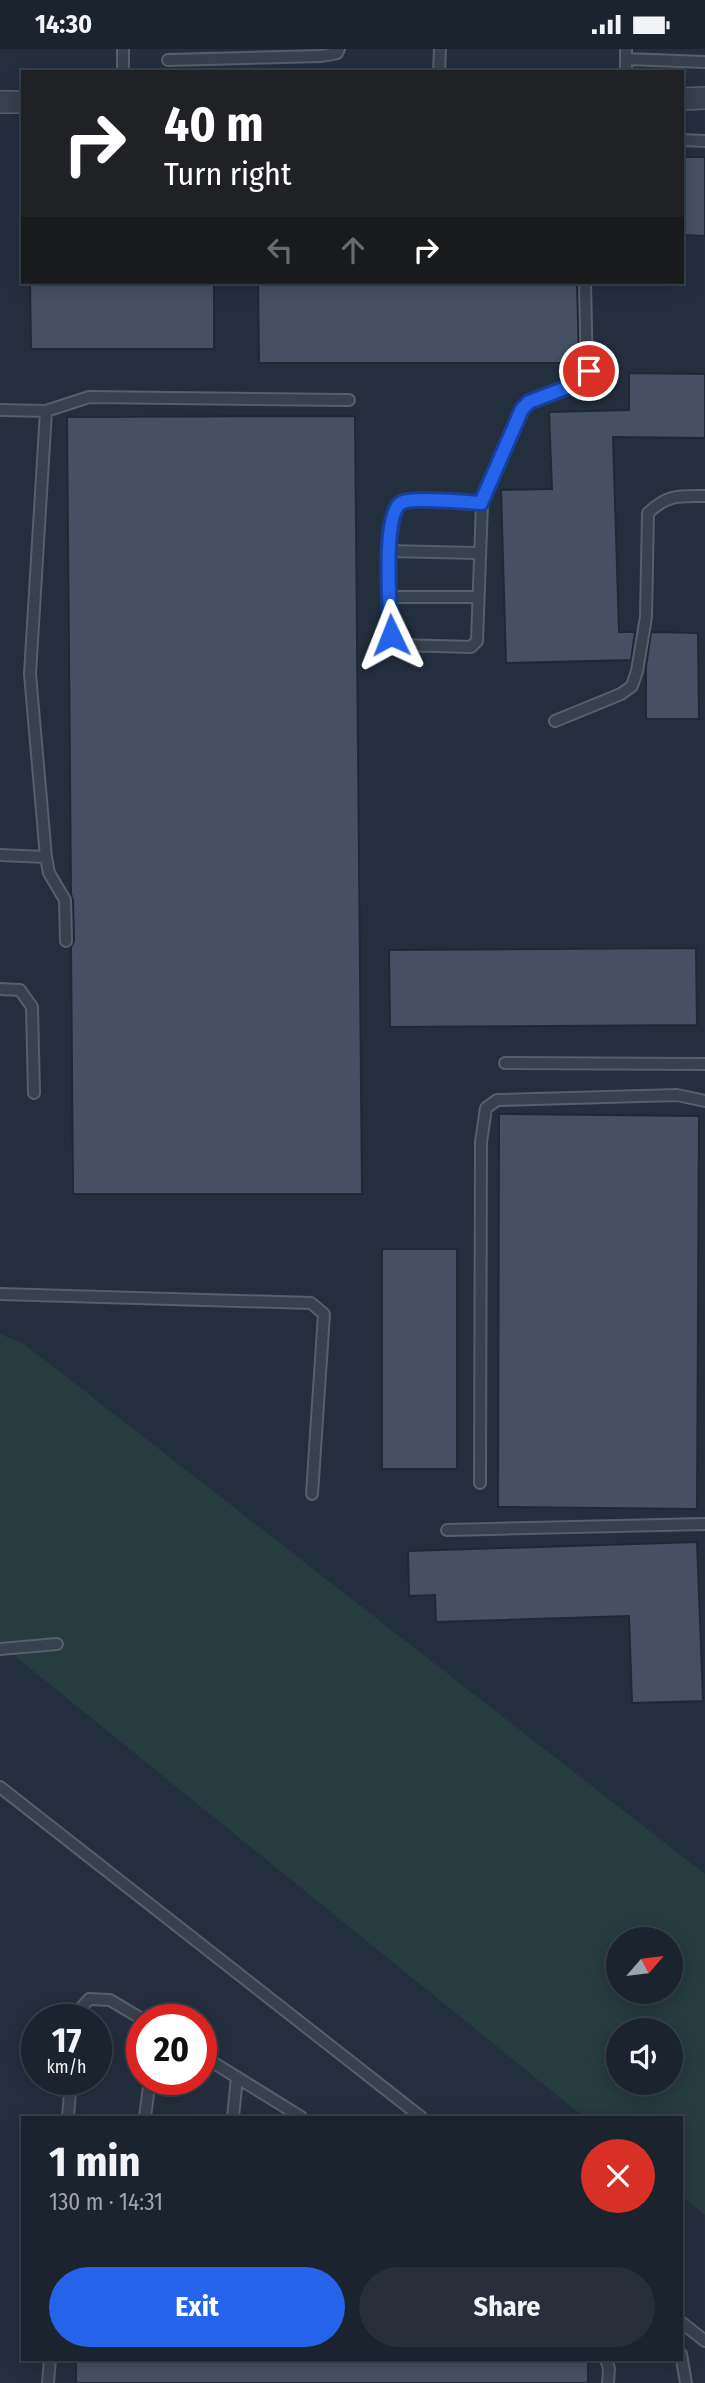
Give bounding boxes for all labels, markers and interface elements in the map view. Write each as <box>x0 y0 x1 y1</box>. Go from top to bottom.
text: 14:30 <box>35 9 92 40</box>
text: 40 m <box>164 95 264 154</box>
icon: right <box>49 98 140 189</box>
text: Turn right <box>164 155 291 193</box>
icon: left <box>261 231 299 269</box>
icon: ahead <box>334 231 372 269</box>
icon: right <box>407 231 445 269</box>
pin <box>559 341 619 401</box>
icon: arrive <box>570 352 608 390</box>
position arrow <box>354 598 428 672</box>
north arrow <box>606 1927 682 2004</box>
map controls <box>606 1927 683 2095</box>
speed limit sign: 20 <box>126 2004 217 2095</box>
button: sound <box>606 2018 683 2095</box>
text: 17 <box>52 2019 81 2061</box>
text: km/h <box>46 2056 87 2078</box>
text: 1 min <box>49 2137 140 2187</box>
button: close <box>581 2139 655 2213</box>
text: 130 m · 14:31 <box>49 2188 163 2216</box>
button: Exit <box>49 2267 345 2347</box>
button: Share <box>359 2267 655 2347</box>

